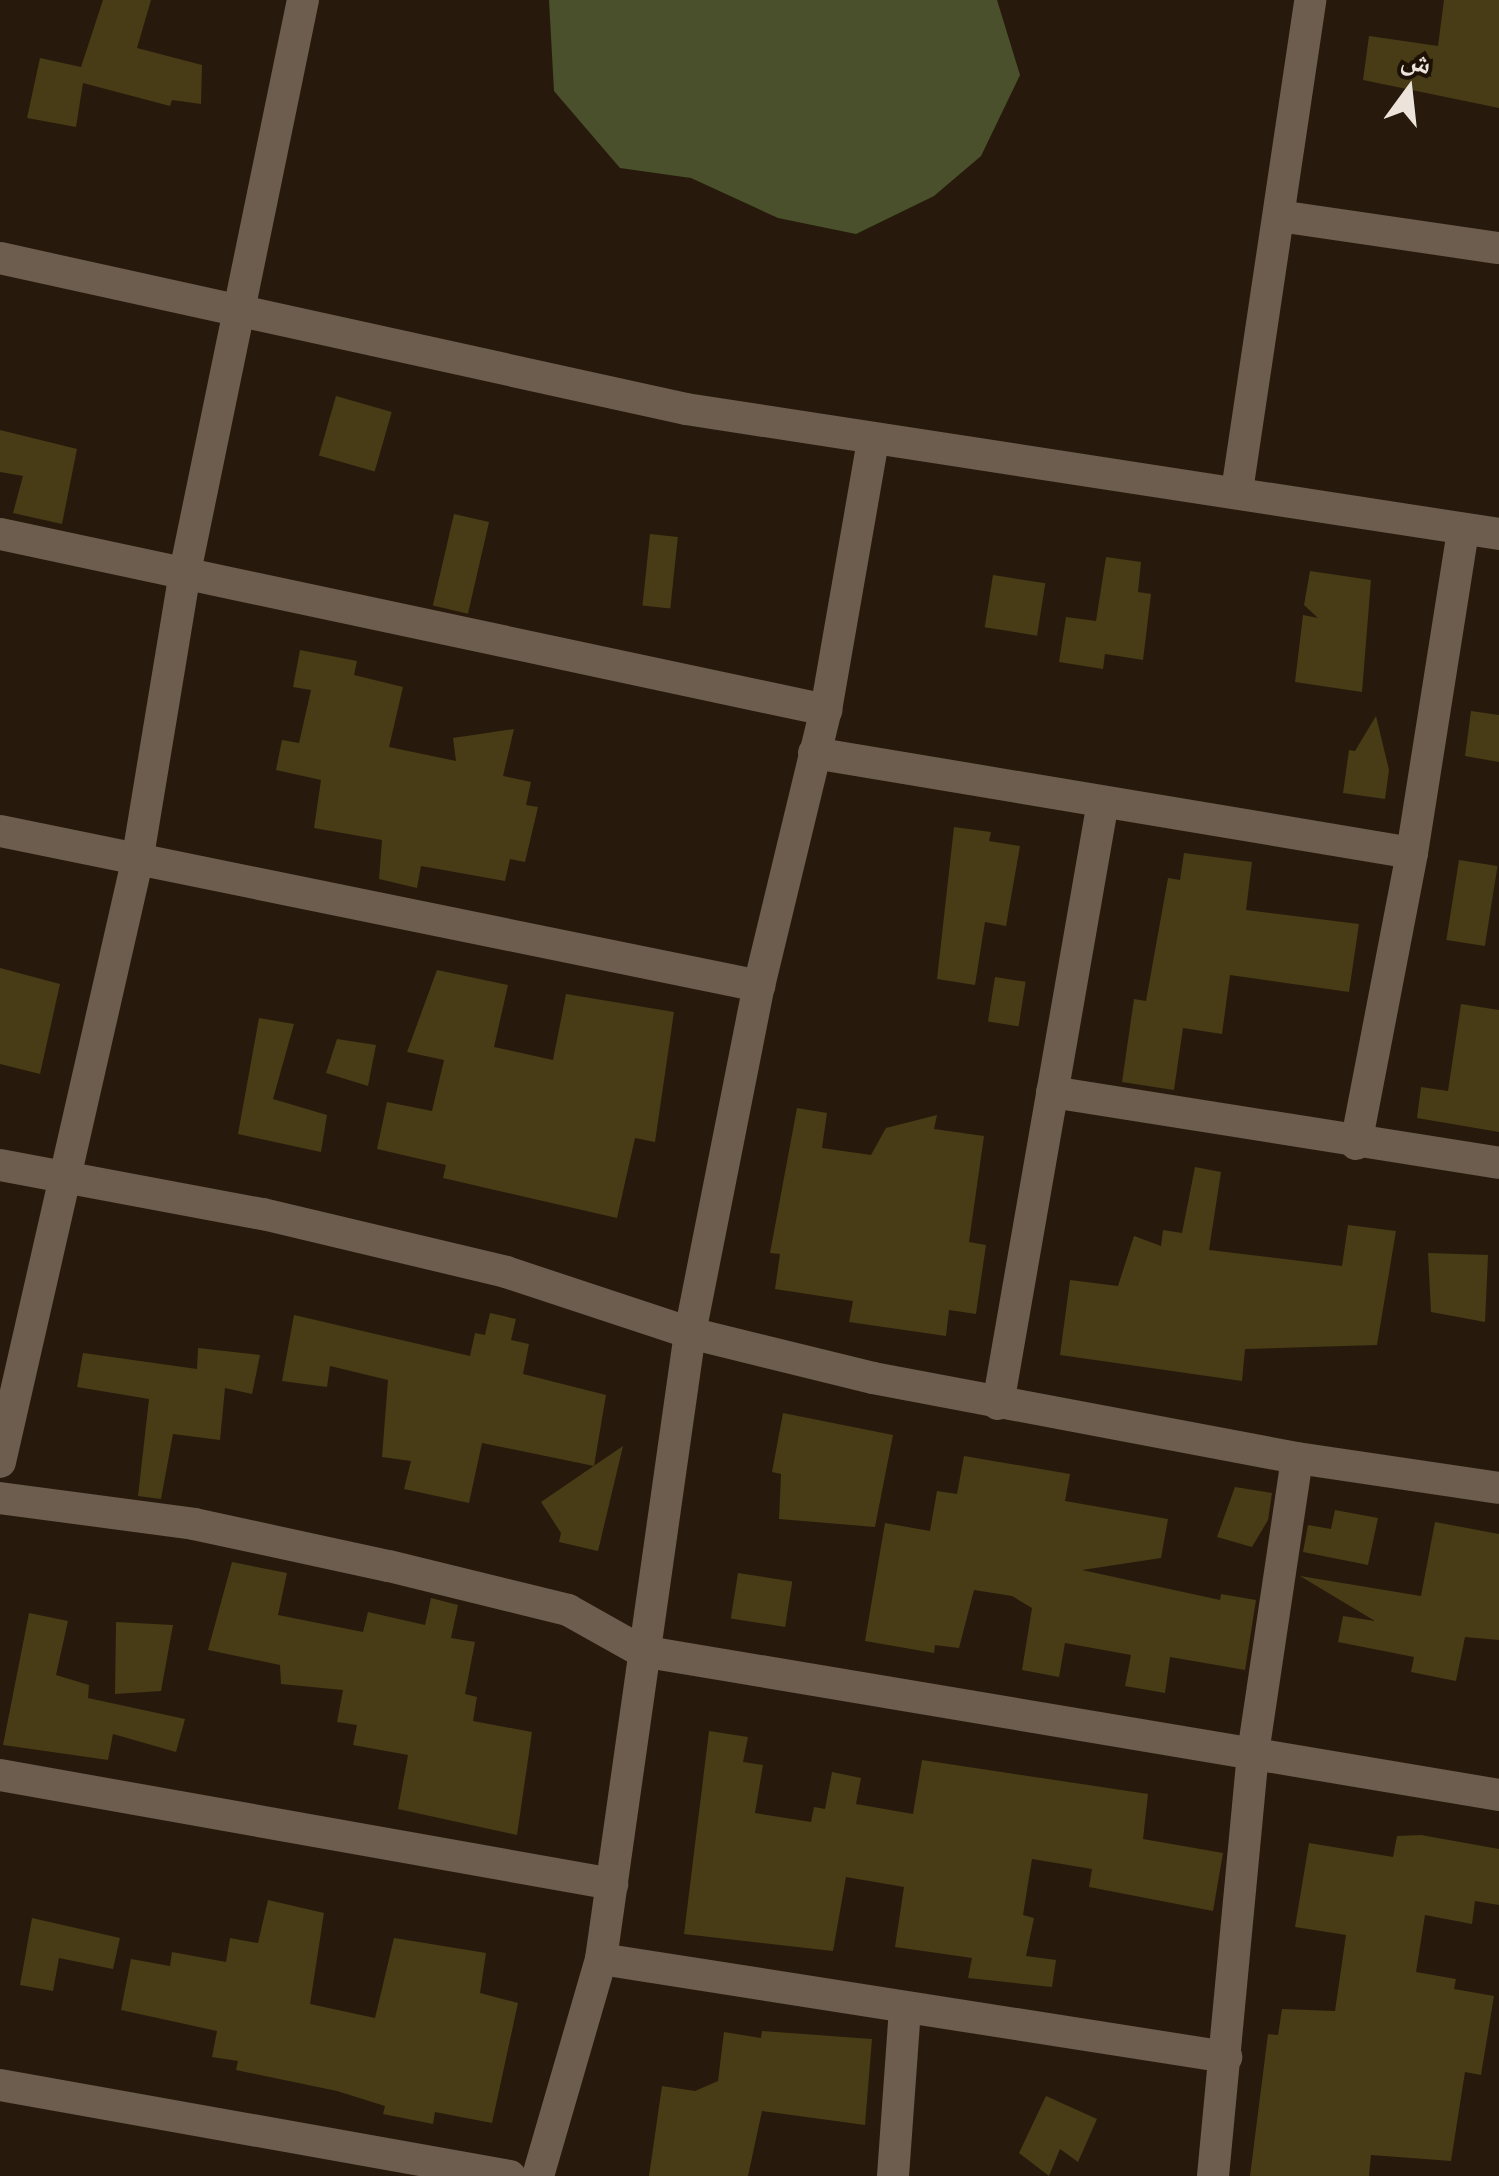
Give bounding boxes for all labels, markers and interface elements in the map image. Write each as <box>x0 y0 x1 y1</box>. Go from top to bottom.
north arrow <box>1359 40 1459 140</box>
text: ش <box>1398 41 1436 81</box>

